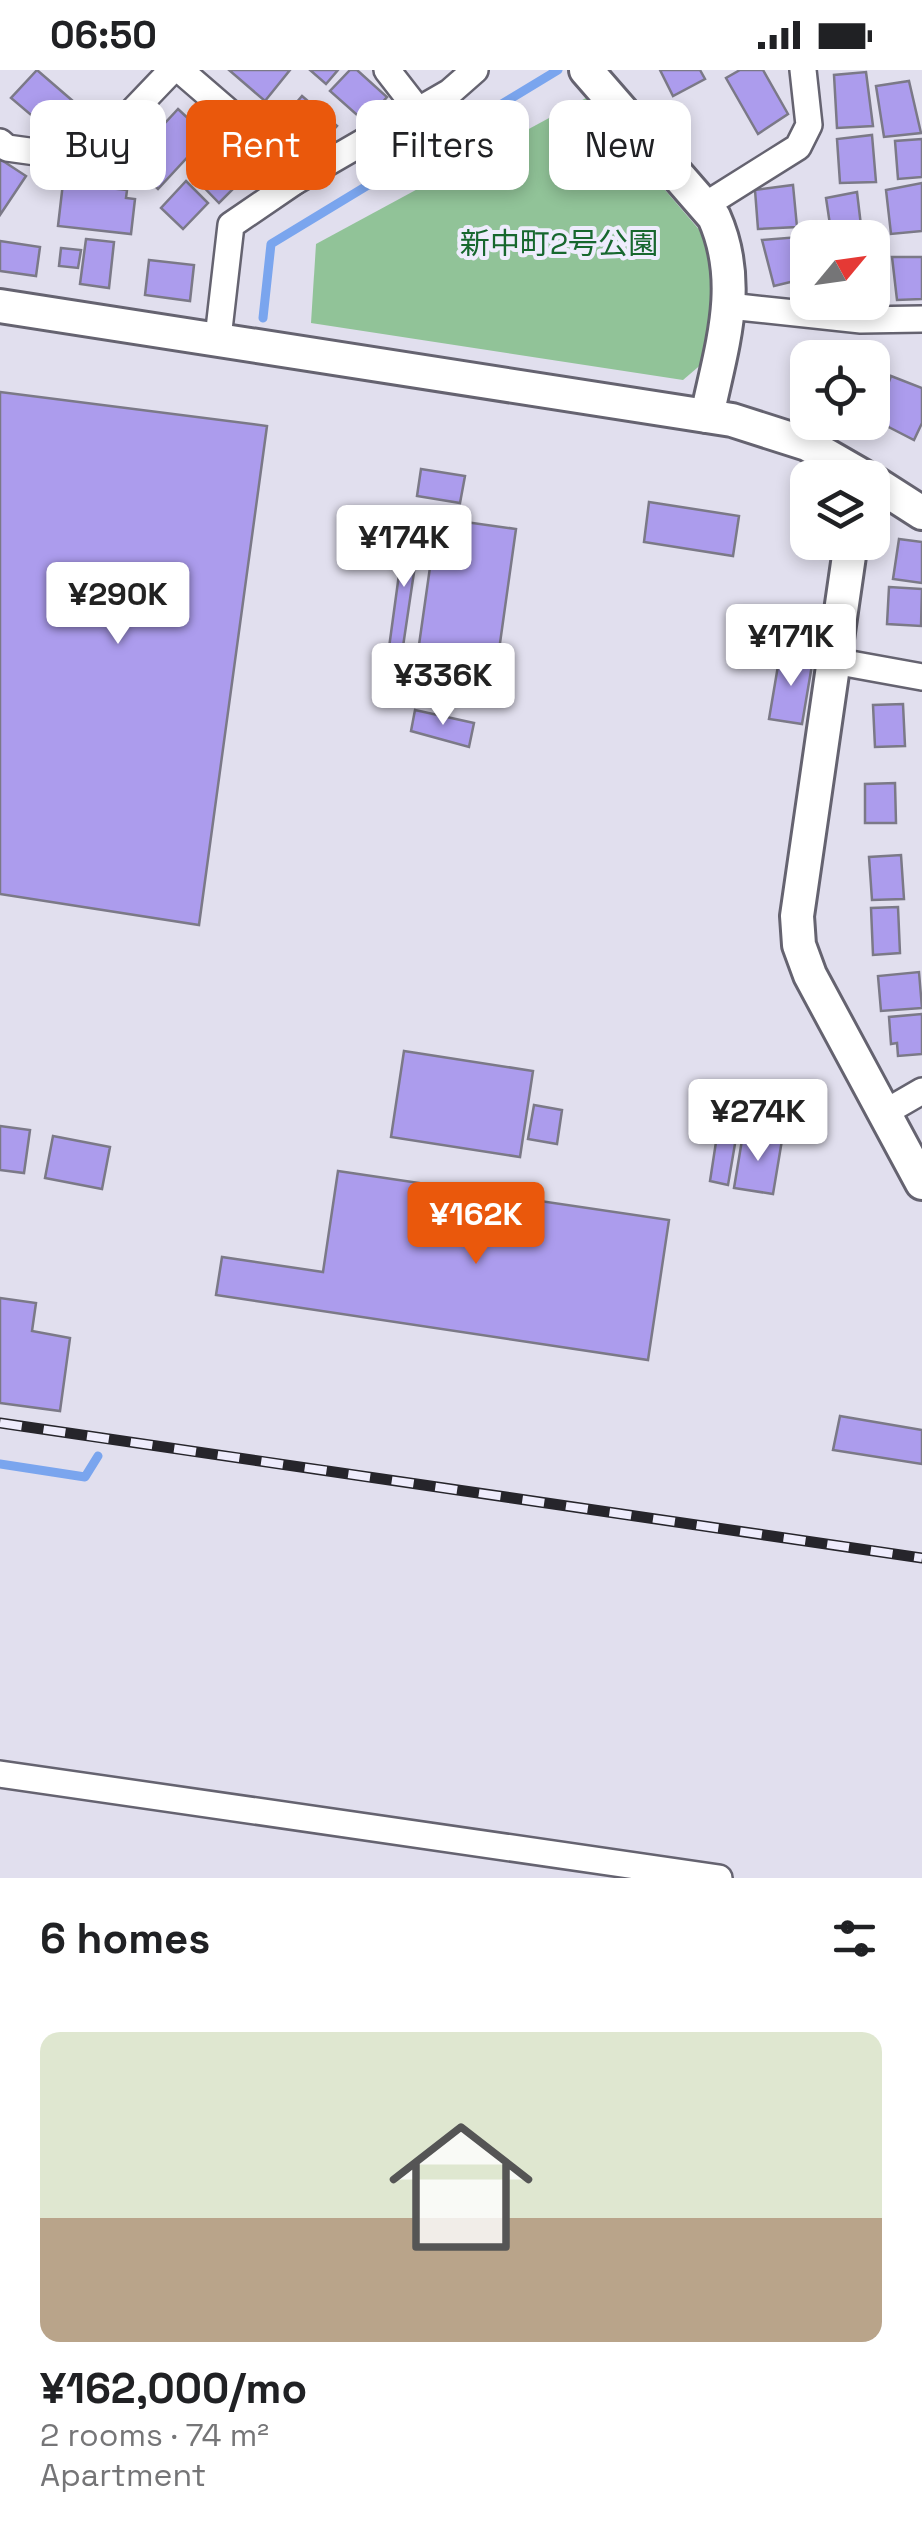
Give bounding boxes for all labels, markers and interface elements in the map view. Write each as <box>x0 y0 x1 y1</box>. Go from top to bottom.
text: 06:50 <box>50 11 157 59</box>
chip: Buy <box>30 100 166 190</box>
chip: Rent <box>186 100 336 190</box>
chip: Filters <box>356 100 529 190</box>
chip: New <box>549 100 691 190</box>
north arrow <box>790 220 890 320</box>
map controls <box>790 220 890 560</box>
park label: 新中町2号公園 <box>460 224 658 263</box>
button: locate <box>790 340 890 440</box>
button: layers <box>790 460 890 560</box>
pin: ¥174K <box>334 505 474 590</box>
text: ¥174K <box>359 517 449 557</box>
pin: ¥290K <box>48 562 188 647</box>
text: ¥290K <box>68 574 168 614</box>
pin: ¥171K <box>721 604 861 689</box>
text: ¥171K <box>748 616 834 656</box>
pin: ¥336K <box>373 643 513 728</box>
text: ¥336K <box>394 655 492 695</box>
pin: ¥274K <box>688 1079 828 1164</box>
text: ¥274K <box>710 1091 806 1131</box>
pin: ¥162K <box>406 1182 546 1267</box>
text: ¥162K <box>430 1194 523 1234</box>
icon: filters <box>827 1911 882 1966</box>
text: 6 homes <box>40 1912 210 1965</box>
icon: home <box>371 2097 551 2277</box>
text: ¥162,000/mo <box>40 2362 307 2415</box>
text: 2 rooms · 74 m² <box>40 2415 269 2455</box>
text: Apartment <box>40 2455 206 2495</box>

